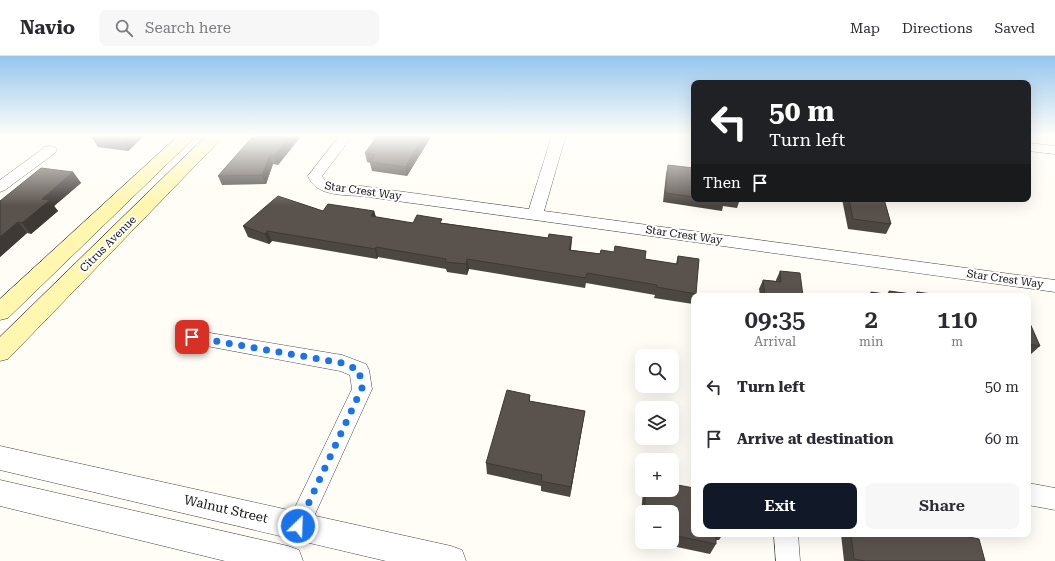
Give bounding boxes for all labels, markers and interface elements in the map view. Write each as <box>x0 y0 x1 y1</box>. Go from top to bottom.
search box <box>99 10 379 46</box>
text: Navio <box>20 16 75 39</box>
icon: search <box>113 17 135 39</box>
text: Search here <box>145 19 231 37</box>
text: Map <box>850 20 880 36</box>
text: Directions <box>902 20 972 36</box>
text: Saved <box>994 20 1035 36</box>
text: 50 m <box>769 95 834 128</box>
icon: left <box>703 96 755 148</box>
text: Turn left <box>769 129 845 150</box>
icon: arrive <box>749 172 771 194</box>
text: Then <box>703 174 741 192</box>
street label: Star Crest Way <box>324 179 403 203</box>
street label: Citrus Avenue <box>77 213 139 275</box>
street label: Star Crest Way <box>645 223 724 247</box>
street label: Star Crest Way <box>966 267 1045 291</box>
text: 09:35 <box>745 306 805 334</box>
text: 2 <box>865 306 878 334</box>
text: 110 <box>937 306 977 334</box>
pin <box>175 320 209 354</box>
icon: arrive <box>181 326 203 348</box>
text: Arrival <box>754 334 796 349</box>
text: min <box>859 334 883 349</box>
text: m <box>951 334 963 349</box>
map controls <box>635 349 679 549</box>
button: search <box>635 349 679 393</box>
icon: left <box>703 376 725 398</box>
text: Turn left <box>737 378 805 396</box>
text: 50 m <box>985 378 1019 396</box>
button: layers <box>635 401 679 445</box>
icon: arrive <box>703 428 725 450</box>
text: Arrive at destination <box>737 430 893 448</box>
text: 60 m <box>985 430 1019 448</box>
button: + <box>635 453 679 497</box>
button: Exit <box>703 483 857 529</box>
button: Share <box>865 483 1019 529</box>
street label: Walnut Street <box>183 492 269 526</box>
position arrow <box>277 505 319 547</box>
button: − <box>635 505 679 549</box>

